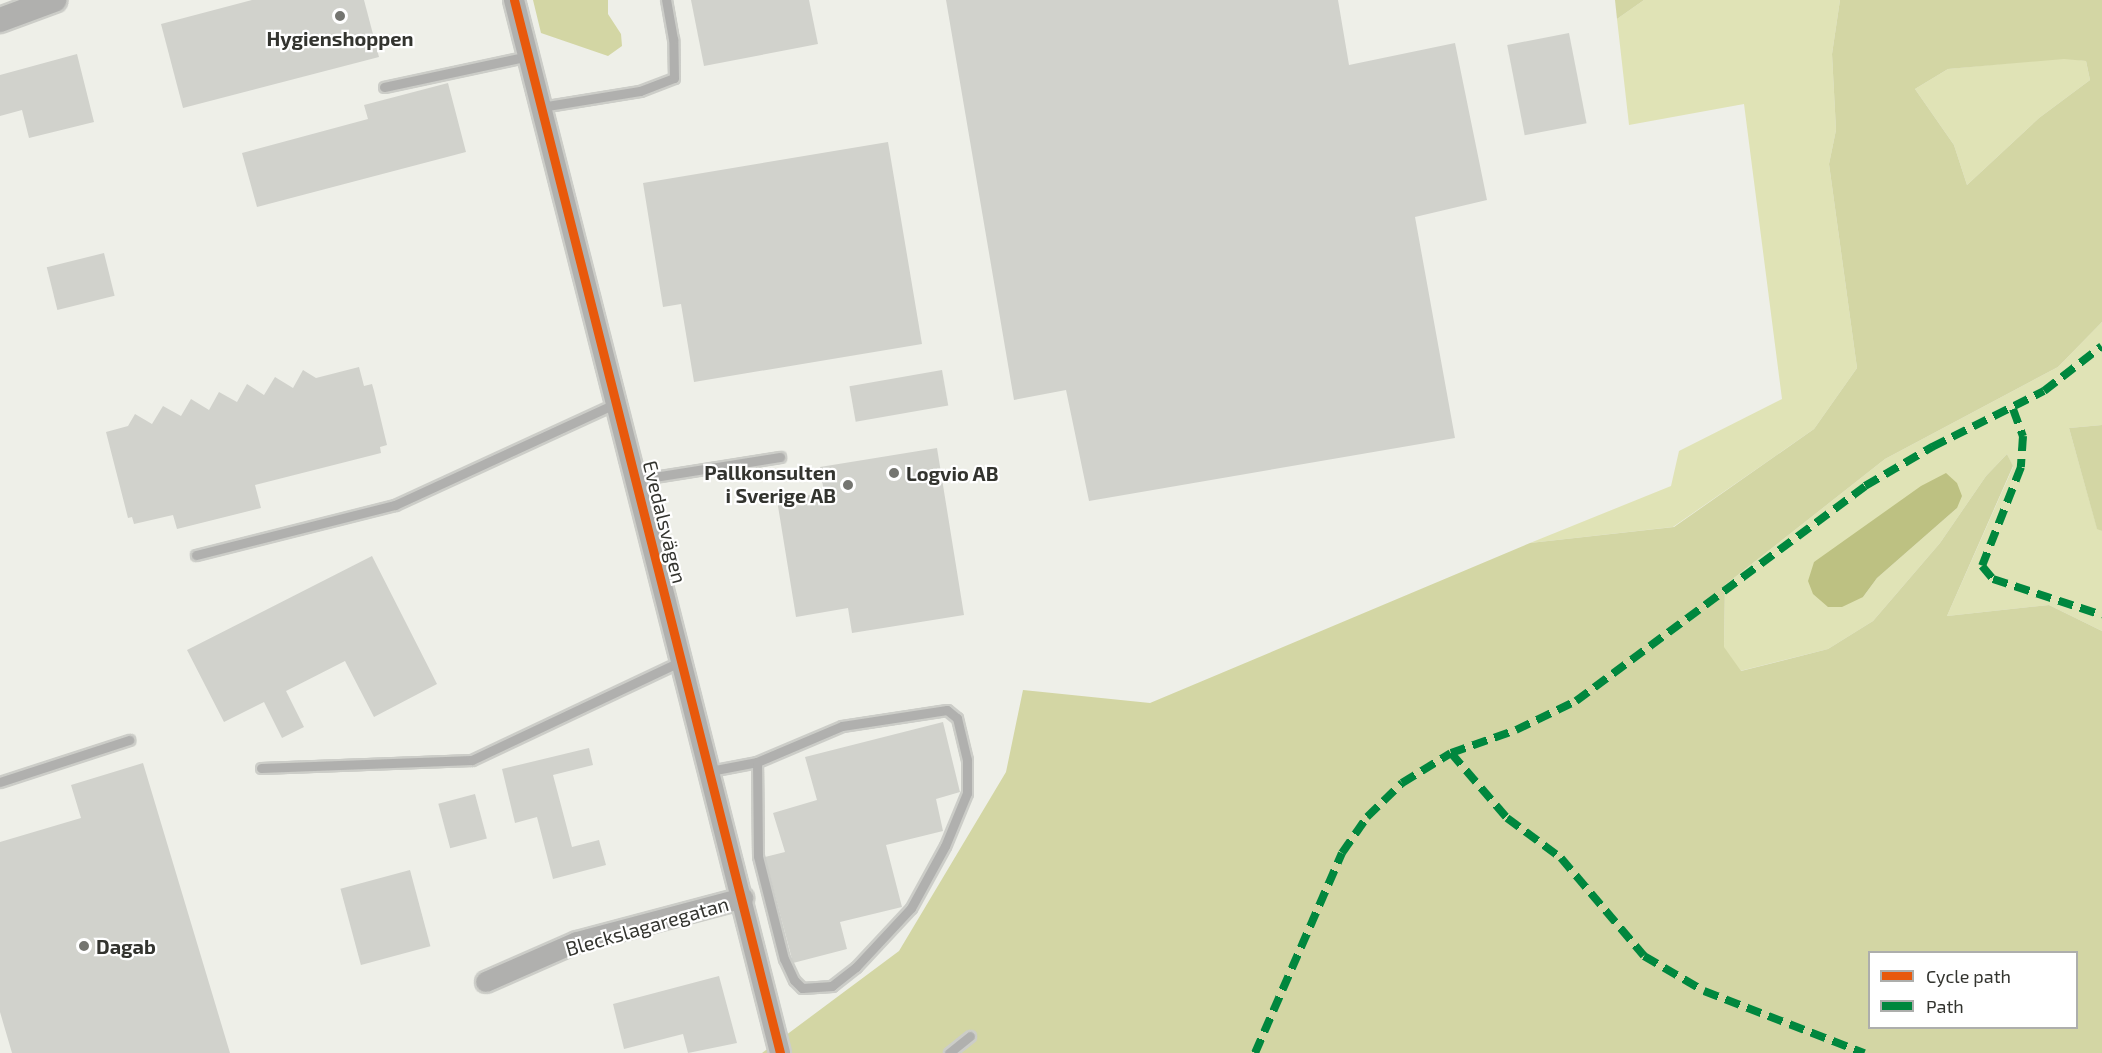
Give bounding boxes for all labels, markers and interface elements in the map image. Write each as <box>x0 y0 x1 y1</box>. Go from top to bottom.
marker: Hygienshoppen <box>333 9 347 23</box>
place label: Hygienshoppen <box>266 26 414 50</box>
street label: Evedalsvägen <box>638 458 692 586</box>
place label: Pallkonsulten i Sverige AB <box>704 461 836 508</box>
place label: Logvio AB <box>906 461 999 485</box>
marker: Logvio AB <box>887 466 901 480</box>
marker: Pallkonsulten i Sverige AB <box>841 478 855 492</box>
street label: Bleckslagaregatan <box>563 891 731 961</box>
place label: Dagab <box>96 934 156 958</box>
marker: Dagab <box>77 939 91 953</box>
legend <box>1868 951 2078 1029</box>
text: Cycle path <box>1926 965 2011 987</box>
text: Path <box>1926 995 1964 1017</box>

